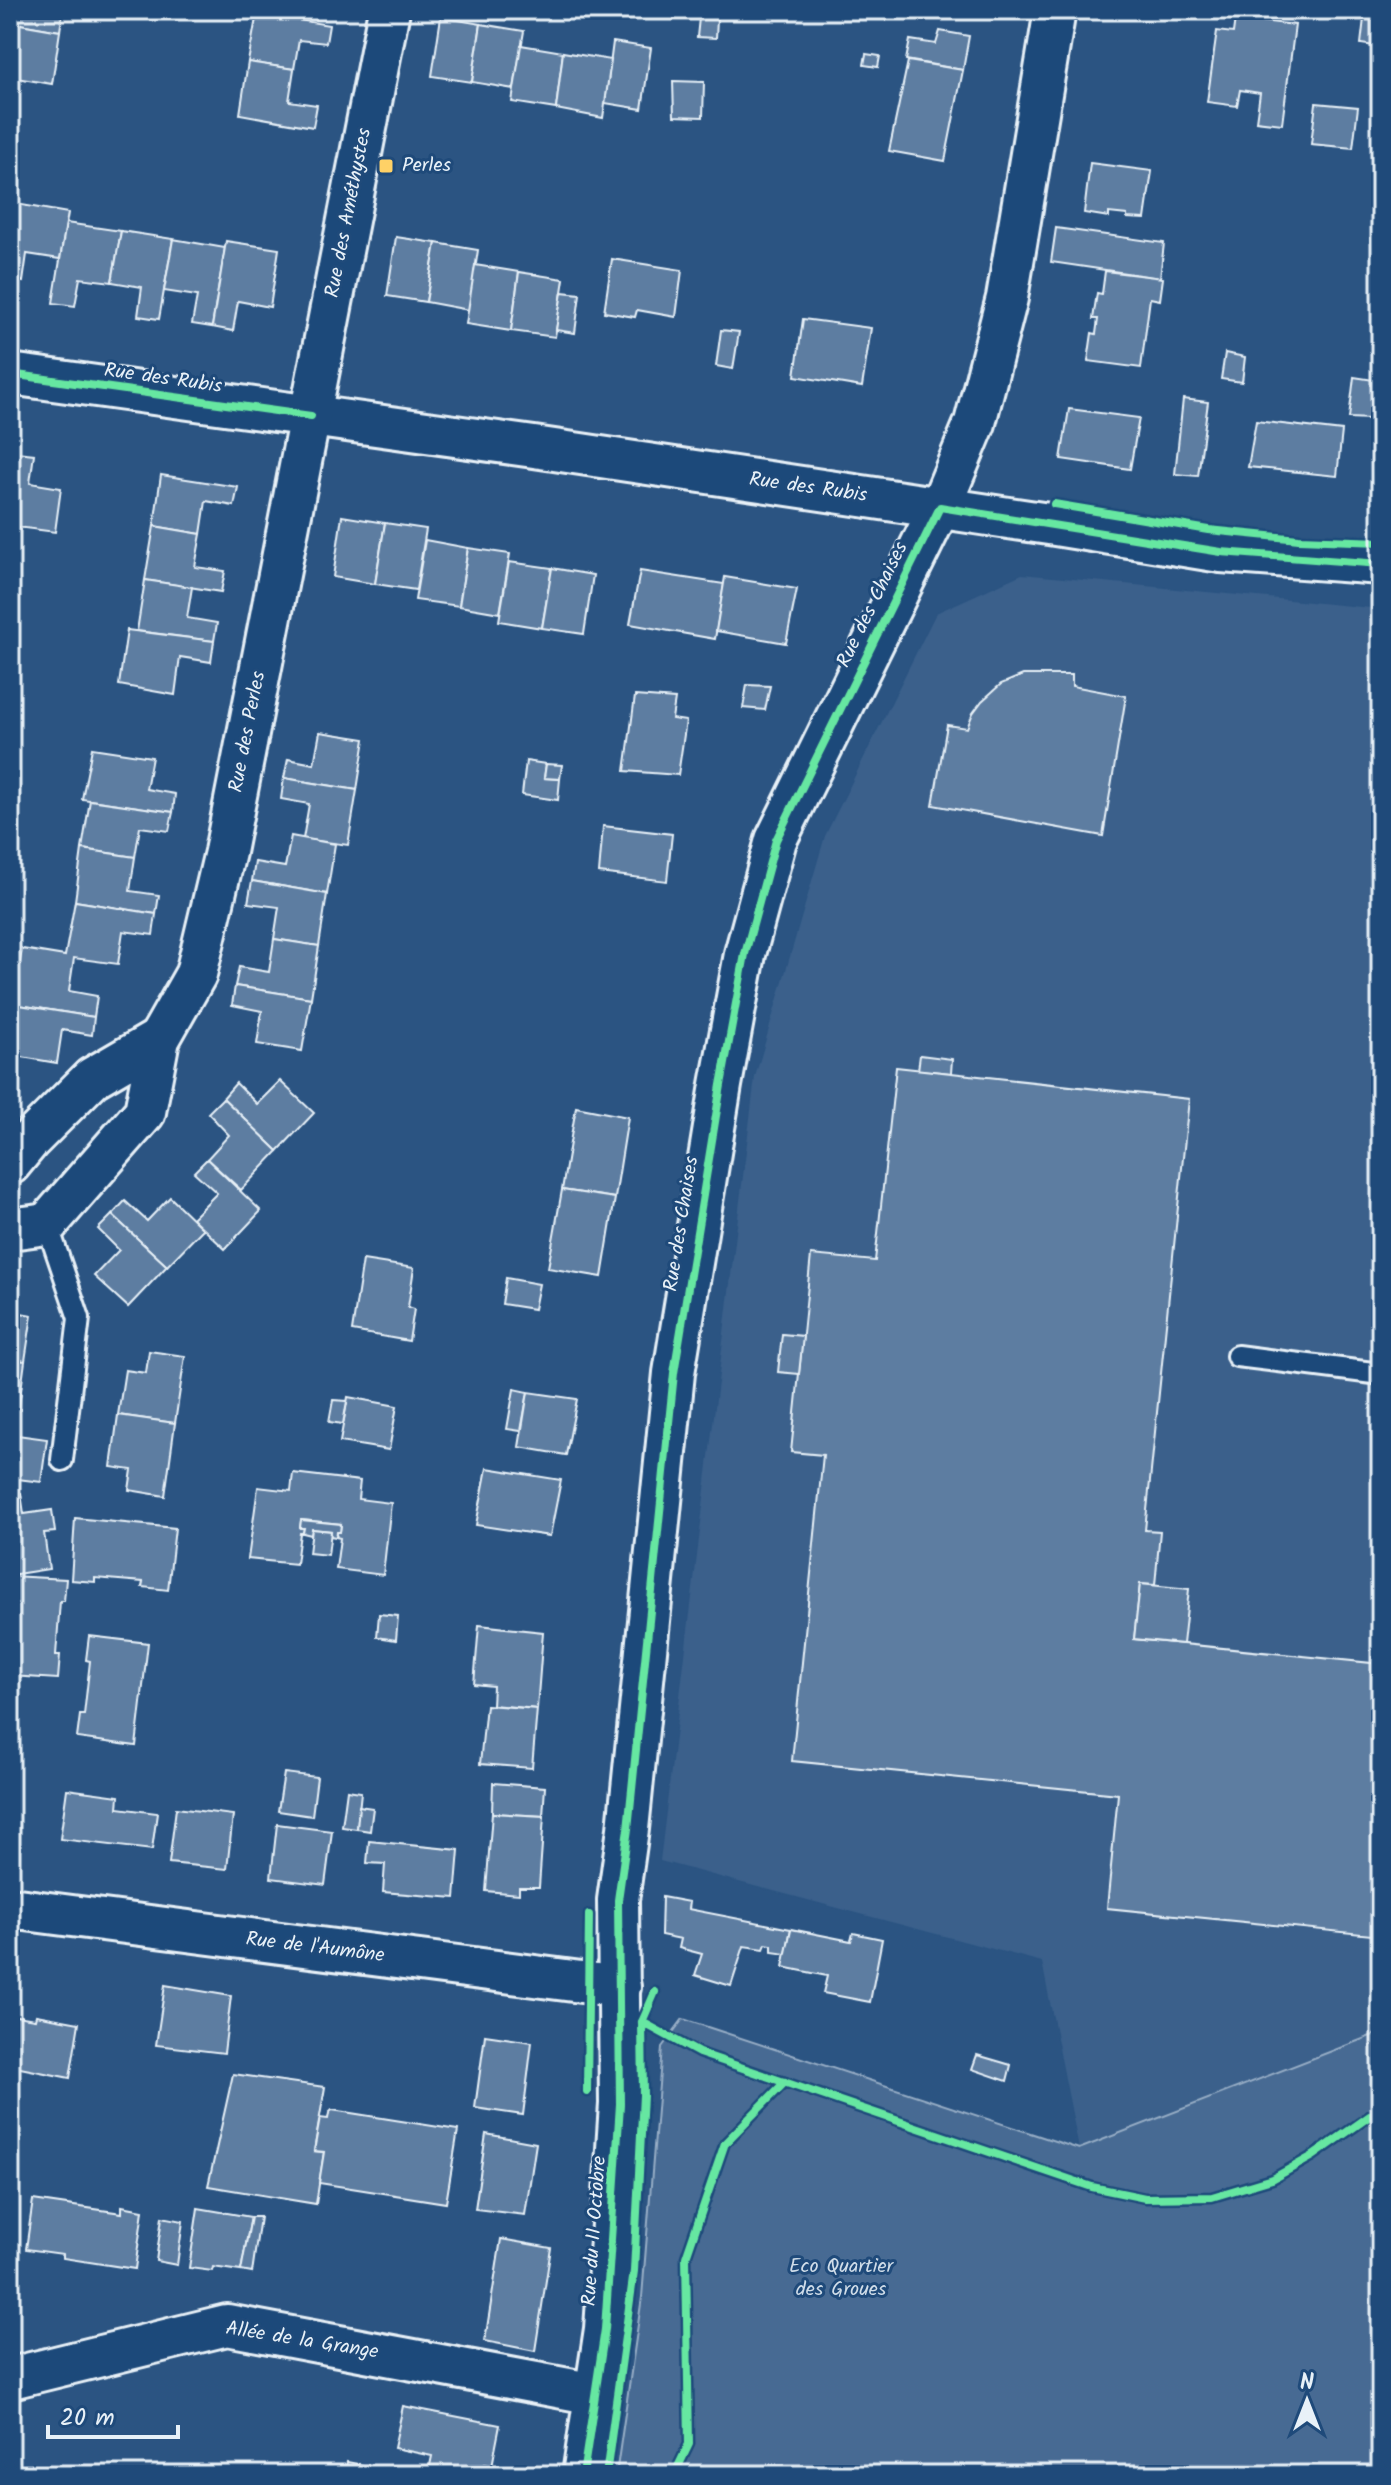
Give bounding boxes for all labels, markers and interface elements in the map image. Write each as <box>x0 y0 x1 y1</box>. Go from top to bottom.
street label: Rue des Améthystes <box>317 125 381 301</box>
place label: Perles <box>402 150 451 182</box>
marker: Perles <box>377 157 395 175</box>
street label: Rue des Rubis <box>102 355 225 403</box>
street label: Rue des Rubis <box>747 464 870 512</box>
street label: Rue des Chaises <box>829 536 918 673</box>
street label: Rue des Perles <box>221 668 276 795</box>
street label: Rue des Chaises <box>656 1154 709 1294</box>
street label: Rue de l'Aumône <box>244 1924 386 1972</box>
street label: Rue du 11 Octobre <box>574 2155 616 2307</box>
park label: Eco Quartier des Groues <box>789 2251 894 2306</box>
street label: Allée de la Grange <box>223 2313 381 2369</box>
north arrow <box>1267 2361 1347 2441</box>
text: N <box>1300 2366 1314 2401</box>
scale bar <box>48 2389 178 2439</box>
text: 20 m <box>60 2399 115 2438</box>

